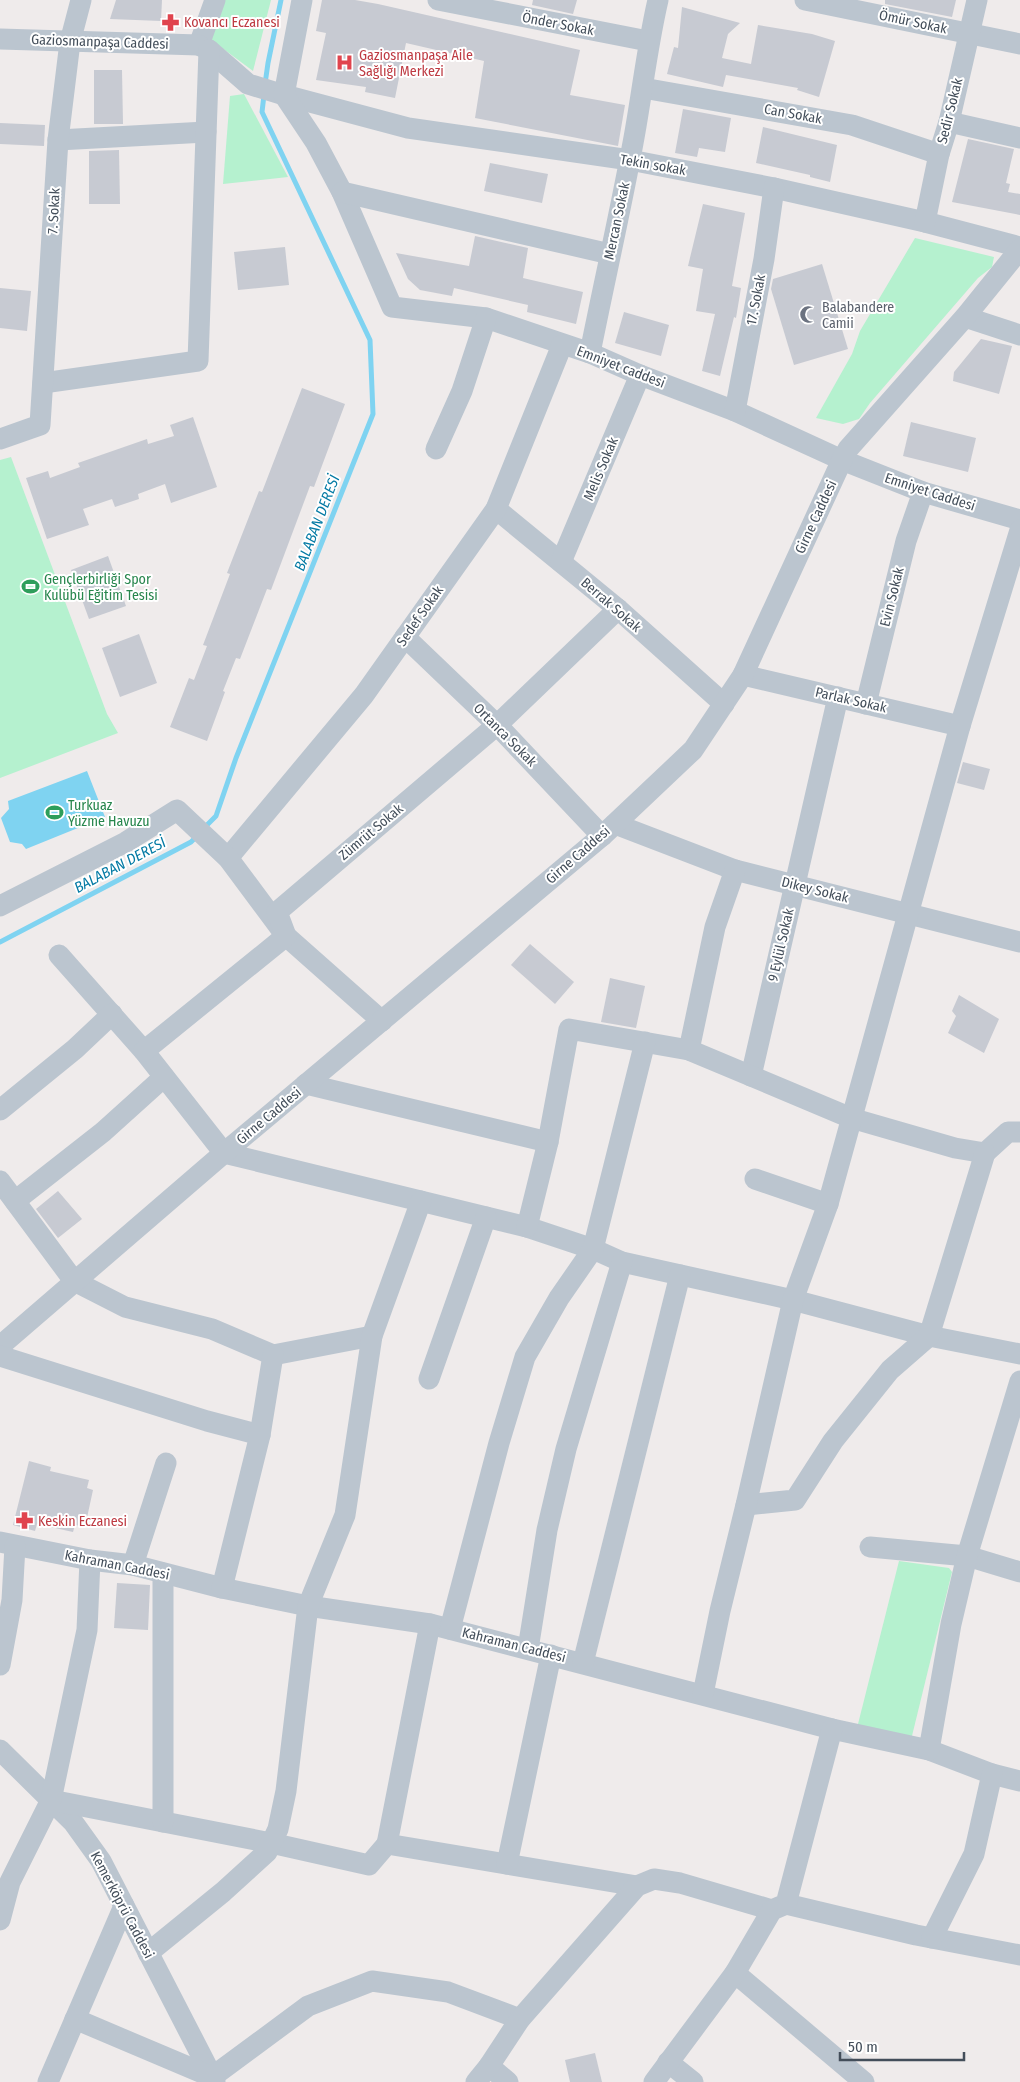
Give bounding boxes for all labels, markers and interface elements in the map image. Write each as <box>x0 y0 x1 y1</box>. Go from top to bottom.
street label: Ömür Sokak <box>877 6 949 38</box>
street label: Önder Sokak <box>521 8 596 39</box>
pharmacy icon: Kovancı Eczanesi <box>160 12 180 32</box>
place label: Kovancı Eczanesi <box>184 14 280 31</box>
street label: Gaziosmanpaşa Caddesi <box>31 31 169 53</box>
place label: Gaziosmanpaşa Aile Sağlığı Merkezi <box>359 47 473 80</box>
hospital icon: Gaziosmanpaşa Aile Sağlığı Merkezi <box>335 53 355 73</box>
street label: Sedir Sokak <box>934 76 966 146</box>
street label: Can Sokak <box>763 101 824 128</box>
street label: Tekin sokak <box>619 151 688 179</box>
street label: Mercan Sokak <box>600 180 634 261</box>
street label: 7. Sokak <box>44 187 64 234</box>
street label: 17. Sokak <box>743 273 769 327</box>
place label: Balabandere Camii <box>822 299 894 332</box>
mosque icon: Balabandere Camii <box>798 305 818 325</box>
street label: Emniyet caddesi <box>574 342 668 392</box>
street label: Melis Sokak <box>580 434 622 503</box>
street label: Emniyet Caddesi <box>883 469 977 515</box>
water label: BALABAN DERESİ <box>290 472 344 573</box>
street label: Girne Caddesi <box>792 477 840 557</box>
street label: Evin Sokak <box>876 565 908 629</box>
place label: Gençlerbirliği Spor Kulübü Eğitim Tesisi <box>44 571 158 604</box>
street label: Berrak Sokak <box>577 574 645 636</box>
sports icon: Gençlerbirliği Spor Kulübü Eğitim Tesisi <box>20 577 40 597</box>
street label: Sedef Sokak <box>393 582 447 649</box>
street label: Parlak Sokak <box>814 684 889 717</box>
street label: Ortanca Sokak <box>470 700 540 770</box>
place label: Turkuaz Yüzme Havuzu <box>68 797 150 830</box>
street label: Zümrüt Sokak <box>335 800 407 864</box>
sports icon: Turkuaz Yüzme Havuzu <box>44 803 64 823</box>
street label: Girne Caddesi <box>543 823 613 887</box>
water label: BALABAN DERESİ <box>71 833 170 897</box>
street label: Dikey Sokak <box>780 873 851 907</box>
street label: 9 Eylül Sokak <box>764 906 798 983</box>
street label: Girne Caddesi <box>233 1084 305 1148</box>
pharmacy icon: Keskin Eczanesi <box>14 1511 34 1531</box>
place label: Keskin Eczanesi <box>38 1513 127 1530</box>
street label: Kahraman Caddesi <box>63 1547 171 1583</box>
street label: Kahraman Caddesi <box>460 1624 568 1666</box>
street label: Kemerköprü Caddesi <box>87 1849 157 1961</box>
scale bar <box>840 2030 964 2062</box>
text: 50 m <box>848 2038 878 2056</box>

